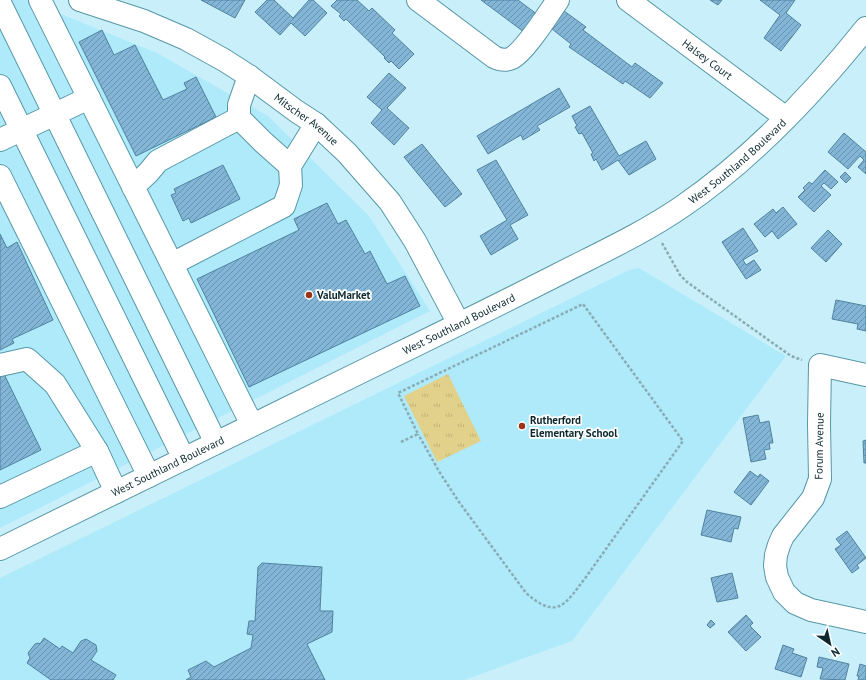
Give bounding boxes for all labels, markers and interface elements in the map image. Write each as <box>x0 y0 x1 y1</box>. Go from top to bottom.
street label: Halsey Court <box>679 36 735 83</box>
street label: Mitscher Avenue <box>271 90 342 149</box>
street label: West Southland Boulevard <box>686 116 789 207</box>
place label: ValuMarket <box>316 288 371 302</box>
marker: ValuMarket <box>304 290 314 300</box>
street label: West Southland Boulevard <box>400 290 518 358</box>
street label: Forum Avenue <box>811 412 827 480</box>
place label: Rutherford Elementary School <box>530 413 618 440</box>
marker: Rutherford Elementary School <box>517 421 527 431</box>
street label: West Southland Boulevard <box>109 433 227 500</box>
north arrow <box>810 624 850 664</box>
text: N <box>829 644 843 660</box>

